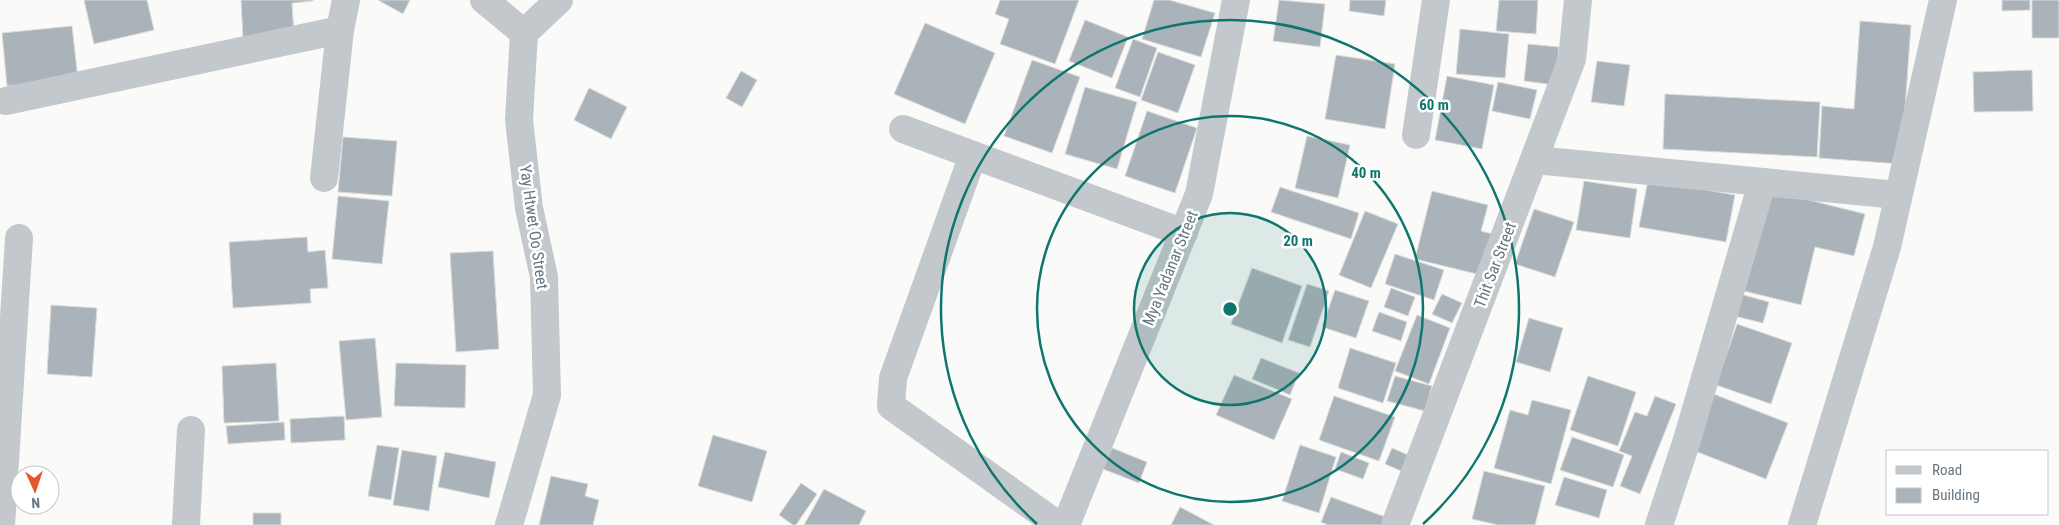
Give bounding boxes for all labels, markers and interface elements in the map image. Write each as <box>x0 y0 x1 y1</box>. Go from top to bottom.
text: 60 m <box>1419 96 1449 114</box>
street label: Yay Htwet Oo Street <box>516 164 552 291</box>
text: 40 m <box>1351 164 1381 182</box>
street label: Mya Yadanar Street <box>1138 207 1202 328</box>
street label: Thit Sar Street <box>1470 219 1520 310</box>
text: 20 m <box>1283 232 1313 250</box>
centre of rings <box>1221 300 1239 318</box>
legend <box>1886 450 2049 515</box>
text: Road <box>1932 461 1962 479</box>
north arrow <box>10 465 60 515</box>
text: Building <box>1932 486 1980 504</box>
text: N <box>31 495 40 511</box>

